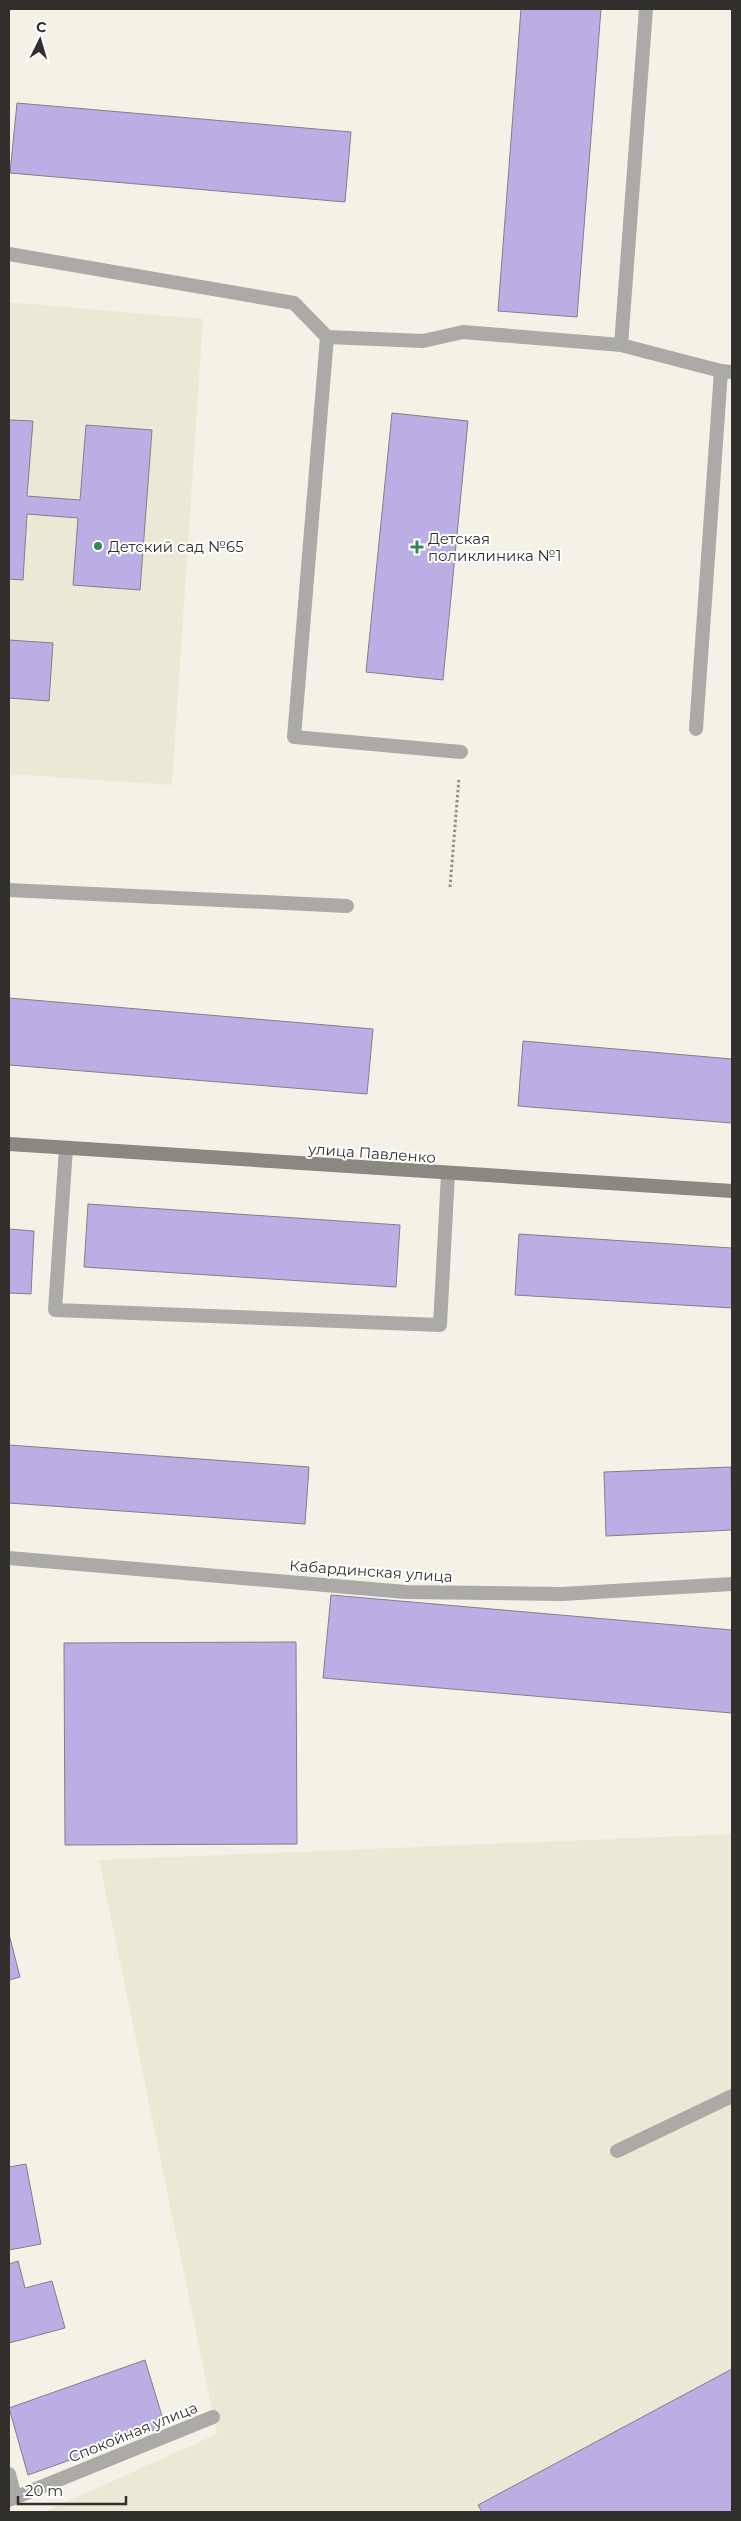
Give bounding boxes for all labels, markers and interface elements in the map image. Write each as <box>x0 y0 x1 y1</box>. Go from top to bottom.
north arrow <box>15 15 65 65</box>
text: С <box>35 18 47 36</box>
place label: Детская поликлиника №1 <box>428 529 561 565</box>
place label: Детский сад №65 <box>108 537 244 556</box>
marker: Детский сад №65 <box>92 540 104 552</box>
marker: Детская поликлиника №1 <box>410 540 424 554</box>
street label: улица Павленко <box>307 1139 436 1167</box>
street label: Кабардинская улица <box>289 1556 453 1586</box>
street label: Спокойная улица <box>66 2397 200 2467</box>
scale bar <box>18 2474 125 2506</box>
text: 20 m <box>25 2481 63 2500</box>

